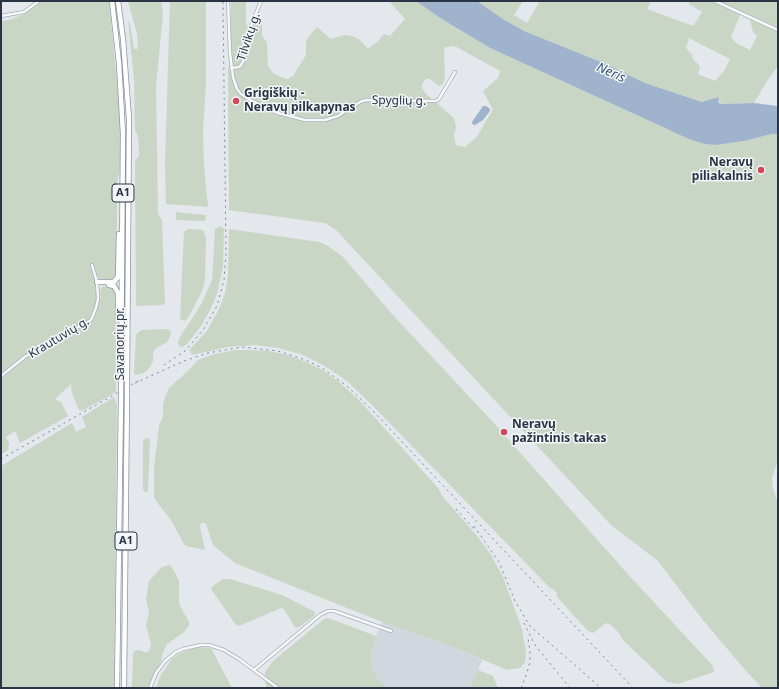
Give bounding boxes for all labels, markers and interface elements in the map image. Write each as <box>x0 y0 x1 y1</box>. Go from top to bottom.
street label: Tilvikų g. <box>234 11 264 63</box>
water label: Neris <box>594 60 628 86</box>
place label: Grigiškių - Neravų pilkapynas <box>244 87 356 115</box>
street label: Spyglių g. <box>372 93 426 109</box>
marker: Grigiškių - Neravų pilkapynas <box>231 96 241 106</box>
place label: Neravų piliakalnis <box>692 156 753 184</box>
marker: Neravų piliakalnis <box>756 165 766 175</box>
road number: A1 <box>112 184 134 202</box>
street label: Savanorių pr. <box>114 307 128 381</box>
street label: Krautuvių g. <box>26 314 92 362</box>
place label: Neravų pažintinis takas <box>512 418 606 446</box>
marker: Neravų pažintinis takas <box>499 427 509 437</box>
road number: A1 <box>115 532 137 550</box>

